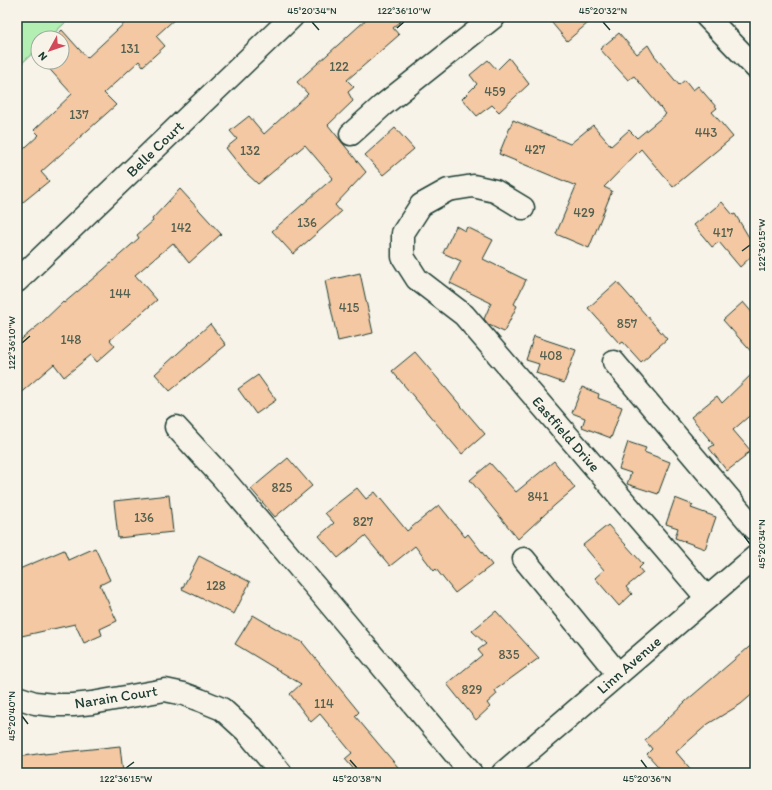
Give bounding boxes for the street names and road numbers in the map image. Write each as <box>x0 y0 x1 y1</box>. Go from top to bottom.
street label: Belle Court <box>122 117 188 181</box>
street label: Eastfield Drive <box>528 392 604 476</box>
street label: Linn Avenue <box>593 632 665 698</box>
street label: Narain Court <box>73 682 159 712</box>

